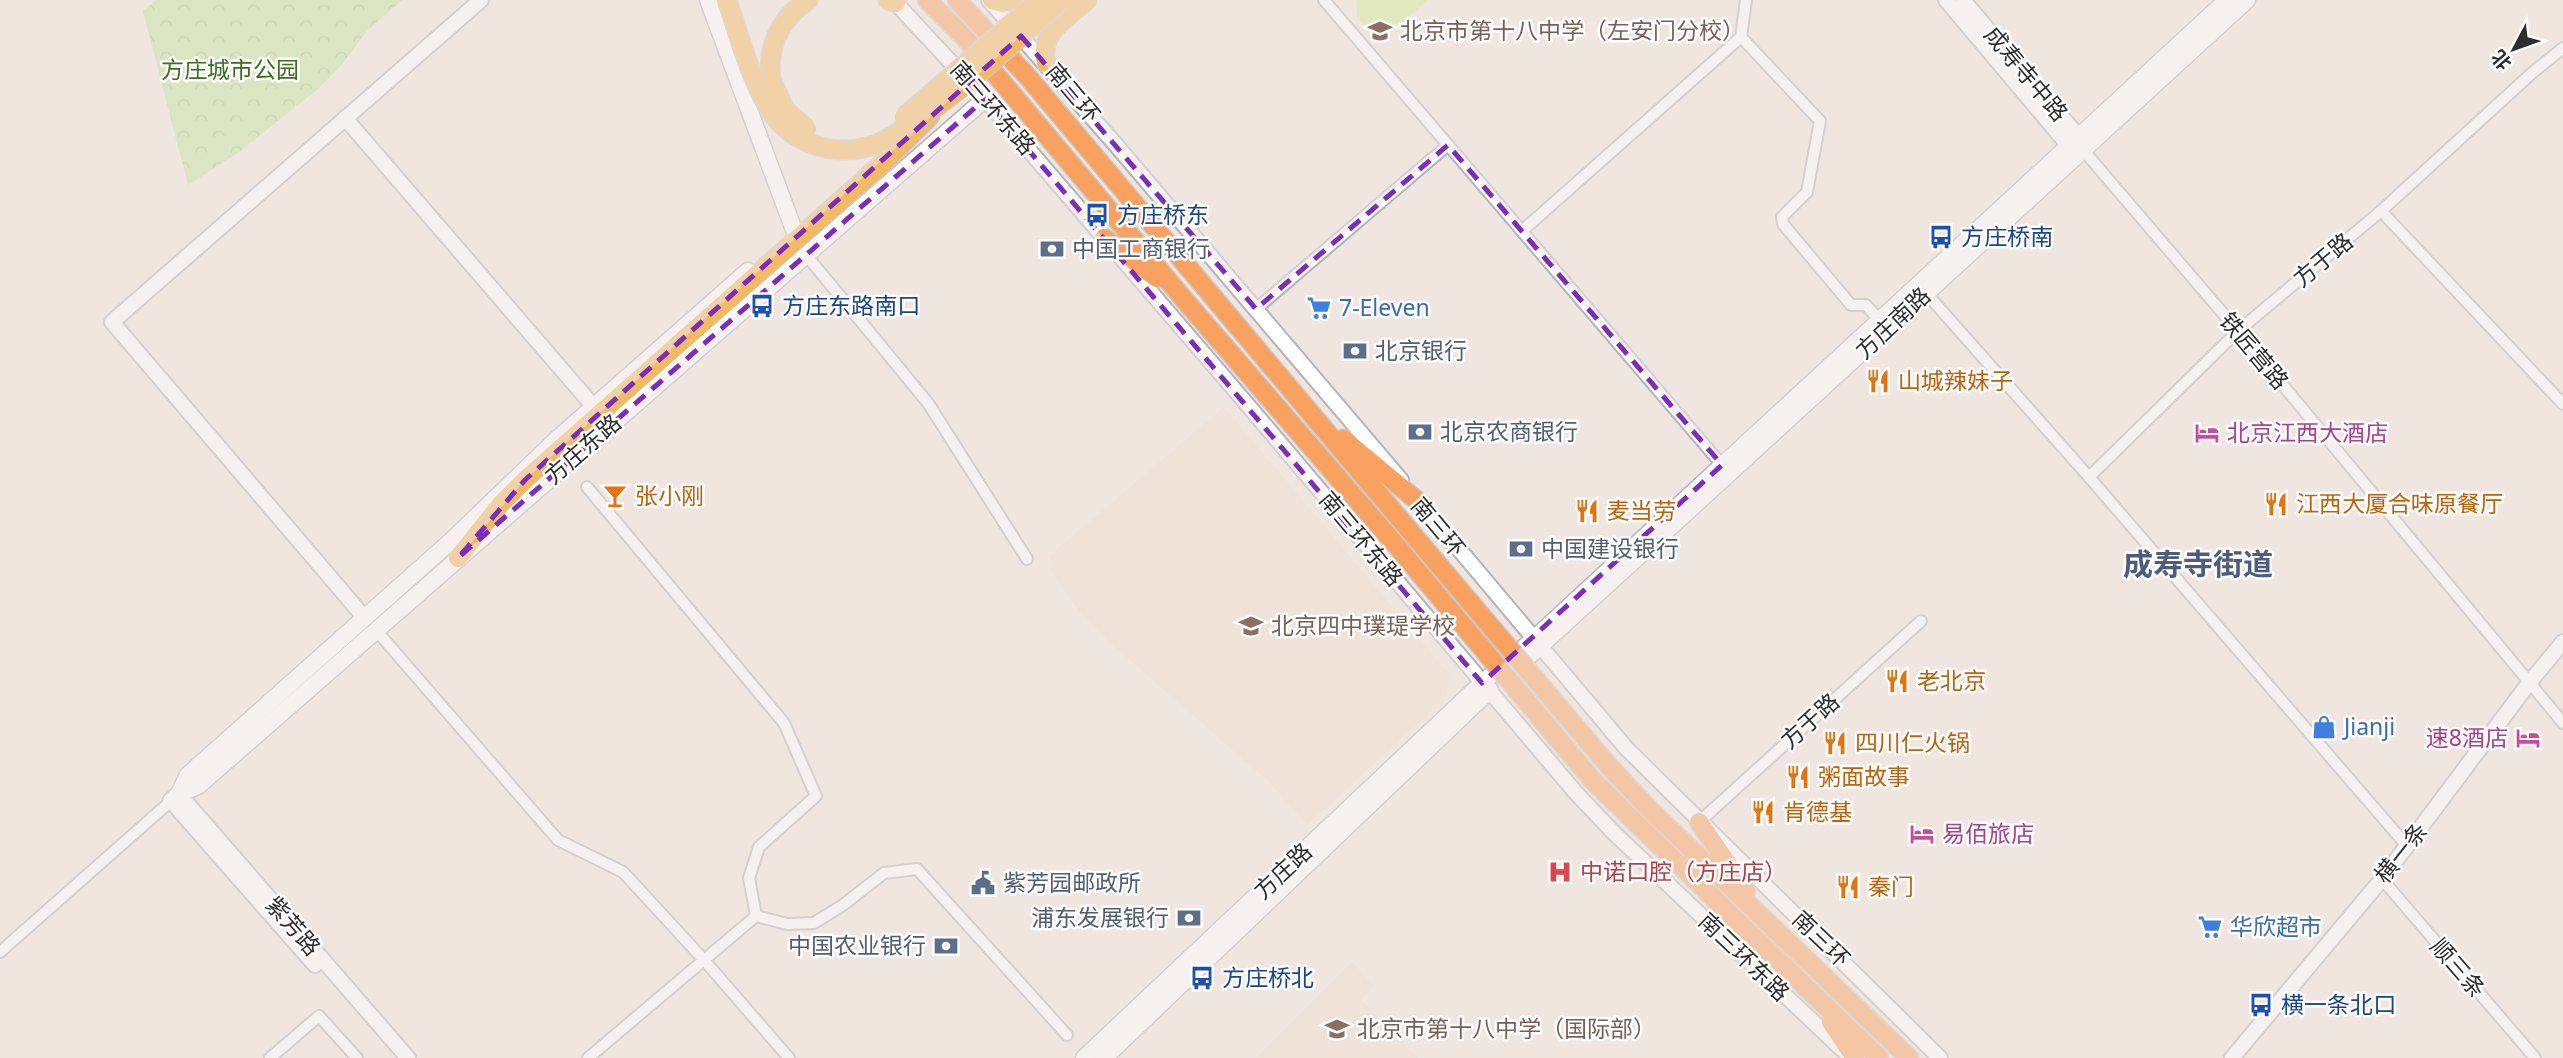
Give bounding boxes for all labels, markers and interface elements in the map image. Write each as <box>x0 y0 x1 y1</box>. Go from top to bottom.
place label: 北京市第十八中学（左安门分校） <box>1400 14 1745 46</box>
north arrow <box>2479 14 2549 84</box>
school or university icon: 北京市第十八中学（左安门分校） <box>1366 17 1394 45</box>
street label: 成寿寺中路 <box>1978 19 2076 128</box>
text: 北 <box>2485 44 2517 76</box>
park label: 方庄城市公园 <box>161 53 299 85</box>
street label: 南三环东路 <box>944 53 1044 161</box>
street label: 南三环 <box>1039 56 1108 129</box>
place label: 方庄桥东 <box>1117 198 1209 230</box>
bus stop icon: 方庄桥东 <box>1083 201 1111 229</box>
place label: 方庄桥南 <box>1961 220 2053 252</box>
bus stop icon: 方庄桥南 <box>1927 223 1955 251</box>
street label: 方于路 <box>2286 225 2359 294</box>
place label: 中国工商银行 <box>1072 232 1210 264</box>
bank icon: 中国工商银行 <box>1038 235 1066 263</box>
street label: 方庄南路 <box>1848 279 1937 365</box>
place label: 方庄东路南口 <box>782 289 920 321</box>
place label: 7-Eleven <box>1339 291 1430 323</box>
bus stop icon: 方庄东路南口 <box>748 292 776 320</box>
supermarket icon: 7-Eleven <box>1305 294 1333 322</box>
street label: 铁匠营路 <box>2213 305 2297 396</box>
place label: 北京银行 <box>1375 334 1467 366</box>
bank icon: 北京银行 <box>1341 337 1369 365</box>
place label: 山城辣妹子 <box>1898 364 2013 396</box>
restaurant icon: 山城辣妹子 <box>1864 367 1892 395</box>
street label: 方庄东路 <box>537 406 628 490</box>
place label: 北京农商银行 <box>1440 415 1578 447</box>
place label: 北京江西大酒店 <box>2227 416 2388 448</box>
bank icon: 北京农商银行 <box>1406 418 1434 446</box>
hotel icon: 北京江西大酒店 <box>2193 419 2221 447</box>
place label: 张小刚 <box>635 479 704 511</box>
bar icon: 张小刚 <box>601 482 629 510</box>
street label: 南三环东路 <box>1313 484 1411 593</box>
place label: 江西大厦合味原餐厅 <box>2296 487 2503 519</box>
street label: 南三环 <box>1404 490 1473 563</box>
restaurant icon: 江西大厦合味原餐厅 <box>2262 490 2290 518</box>
place label: 麦当劳 <box>1607 494 1676 526</box>
restaurant icon: 麦当劳 <box>1573 497 1601 525</box>
place label: 中国建设银行 <box>1541 532 1679 564</box>
bank icon: 中国建设银行 <box>1507 535 1535 563</box>
district label: 成寿寺街道 <box>2123 543 2273 584</box>
place label: 北京四中璞瑅学校 <box>1271 609 1455 641</box>
school or university icon: 北京四中璞瑅学校 <box>1237 612 1265 640</box>
place label: 老北京 <box>1917 664 1986 696</box>
restaurant icon: 老北京 <box>1883 667 1911 695</box>
street label: 方于路 <box>1773 685 1846 755</box>
place label: Jianji <box>2342 710 2395 742</box>
shop icon: Jianji <box>2310 713 2338 741</box>
place label: 速8酒店 <box>2426 721 2508 753</box>
hotel icon: 速8酒店 <box>2514 724 2542 752</box>
place label: 四川仁火锅 <box>1855 726 1970 758</box>
restaurant icon: 四川仁火锅 <box>1821 729 1849 757</box>
place label: 粥面故事 <box>1818 760 1910 792</box>
restaurant icon: 粥面故事 <box>1784 763 1812 791</box>
place label: 肯德基 <box>1783 795 1852 827</box>
restaurant icon: 肯德基 <box>1749 798 1777 826</box>
street label: 横一条 <box>2366 815 2434 889</box>
place label: 易佰旅店 <box>1942 817 2034 849</box>
hotel icon: 易佰旅店 <box>1908 820 1936 848</box>
street label: 方庄路 <box>1246 835 1318 905</box>
place label: 中诺口腔（方庄店） <box>1580 855 1787 887</box>
hospital icon: 中诺口腔（方庄店） <box>1546 858 1574 886</box>
place label: 紫芳园邮政所 <box>1003 866 1141 898</box>
public building icon: 紫芳园邮政所 <box>969 869 997 897</box>
place label: 秦门 <box>1868 870 1914 902</box>
restaurant icon: 秦门 <box>1834 873 1862 901</box>
street label: 紫芳路 <box>259 889 328 962</box>
place label: 浦东发展银行 <box>1031 901 1169 933</box>
street label: 南三环 <box>1786 903 1858 974</box>
bank icon: 浦东发展银行 <box>1175 904 1203 932</box>
street label: 南三环东路 <box>1692 905 1797 1008</box>
place label: 华欣超市 <box>2230 910 2322 942</box>
supermarket icon: 华欣超市 <box>2196 913 2224 941</box>
place label: 中国农业银行 <box>788 929 926 961</box>
street label: 顺三条 <box>2424 931 2493 1004</box>
bank icon: 中国农业银行 <box>932 932 960 960</box>
place label: 方庄桥北 <box>1222 961 1314 993</box>
bus stop icon: 方庄桥北 <box>1188 964 1216 992</box>
place label: 横一条北口 <box>2281 988 2396 1020</box>
bus stop icon: 横一条北口 <box>2247 991 2275 1019</box>
place label: 北京市第十八中学（国际部） <box>1357 1012 1656 1044</box>
school or university icon: 北京市第十八中学（国际部） <box>1323 1015 1351 1043</box>

